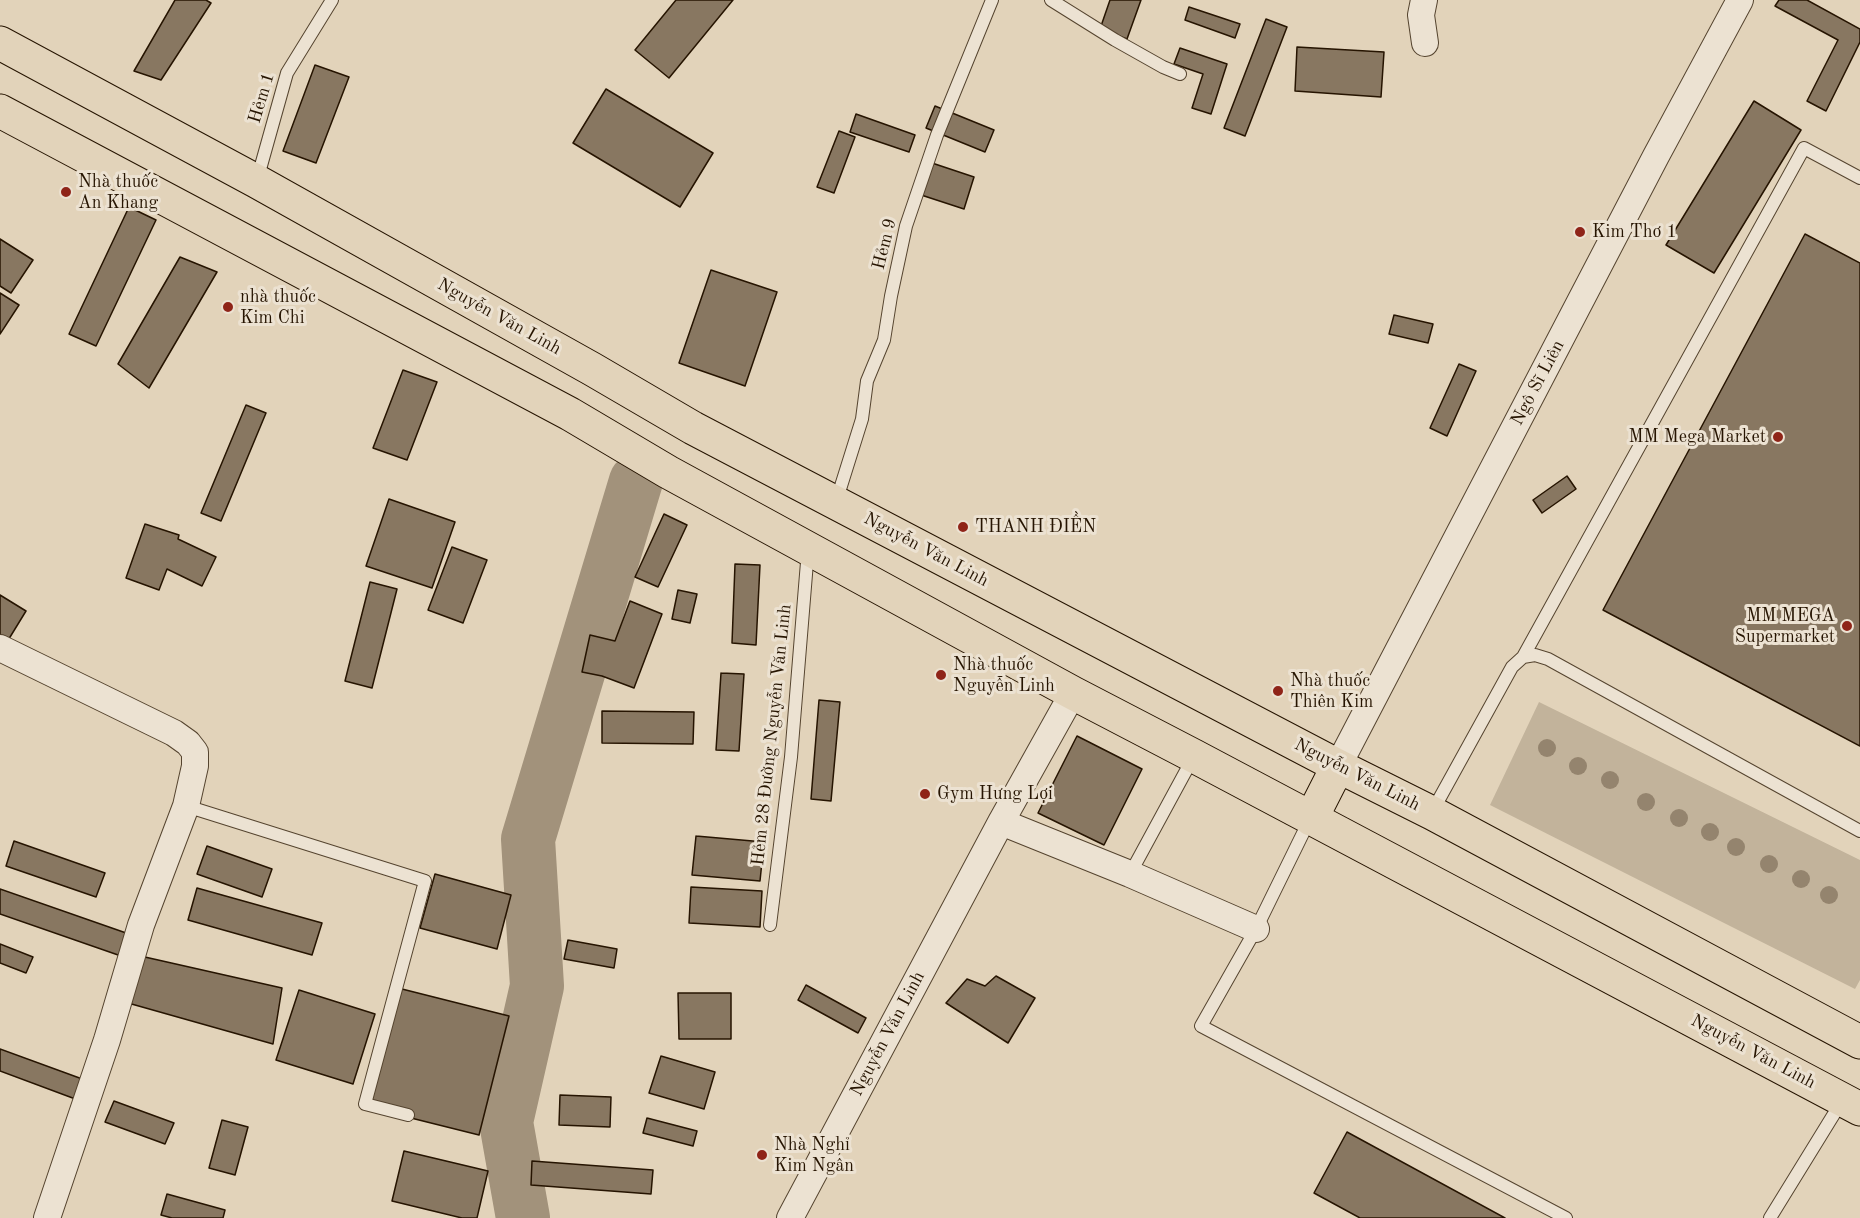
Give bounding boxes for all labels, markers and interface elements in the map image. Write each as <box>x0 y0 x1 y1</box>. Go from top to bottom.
street label: Hẻm 1 <box>244 70 280 126</box>
place label: Nhà thuốc An Khang <box>78 171 158 213</box>
marker: Nhà thuốc An Khang <box>59 185 73 199</box>
street label: Hẻm 9 <box>868 216 902 272</box>
place label: Kim Thơ 1 <box>1592 221 1677 243</box>
marker: Kim Thơ 1 <box>1573 225 1587 239</box>
street label: Nguyễn Văn Linh <box>433 274 565 360</box>
place label: nhà thuốc Kim Chi <box>240 286 316 328</box>
marker: nhà thuốc Kim Chi <box>221 300 235 314</box>
street label: Ngô Sĩ Liên <box>1507 337 1569 429</box>
place label: MM Mega Market <box>1628 426 1766 448</box>
marker: MM Mega Market <box>1771 430 1785 444</box>
street label: Nguyễn Văn Linh <box>860 508 992 592</box>
place label: THANH ĐIỀN <box>975 516 1096 538</box>
marker: THANH ĐIỀN <box>956 520 970 534</box>
street label: Hẻm 28 Đường Nguyễn Văn Linh <box>748 603 796 867</box>
place label: MM MEGA Supermarket <box>1735 605 1835 648</box>
marker: MM MEGA Supermarket <box>1840 619 1854 633</box>
place label: Nhà thuốc Nguyễn Linh <box>953 654 1055 696</box>
marker: Nhà thuốc Nguyễn Linh <box>934 668 948 682</box>
place label: Nhà thuốc Thiên Kim <box>1290 670 1373 712</box>
marker: Nhà thuốc Thiên Kim <box>1271 684 1285 698</box>
street label: Nguyễn Văn Linh <box>1290 734 1424 816</box>
place label: Gym Hưng Lợi <box>937 783 1053 805</box>
marker: Gym Hưng Lợi <box>918 787 932 801</box>
street label: Nguyễn Văn Linh <box>846 968 930 1100</box>
street label: Nguyễn Văn Linh <box>1687 1010 1819 1094</box>
place label: Nhà Nghỉ Kim Ngân <box>774 1134 854 1176</box>
marker: Nhà Nghỉ Kim Ngân <box>755 1148 769 1162</box>

